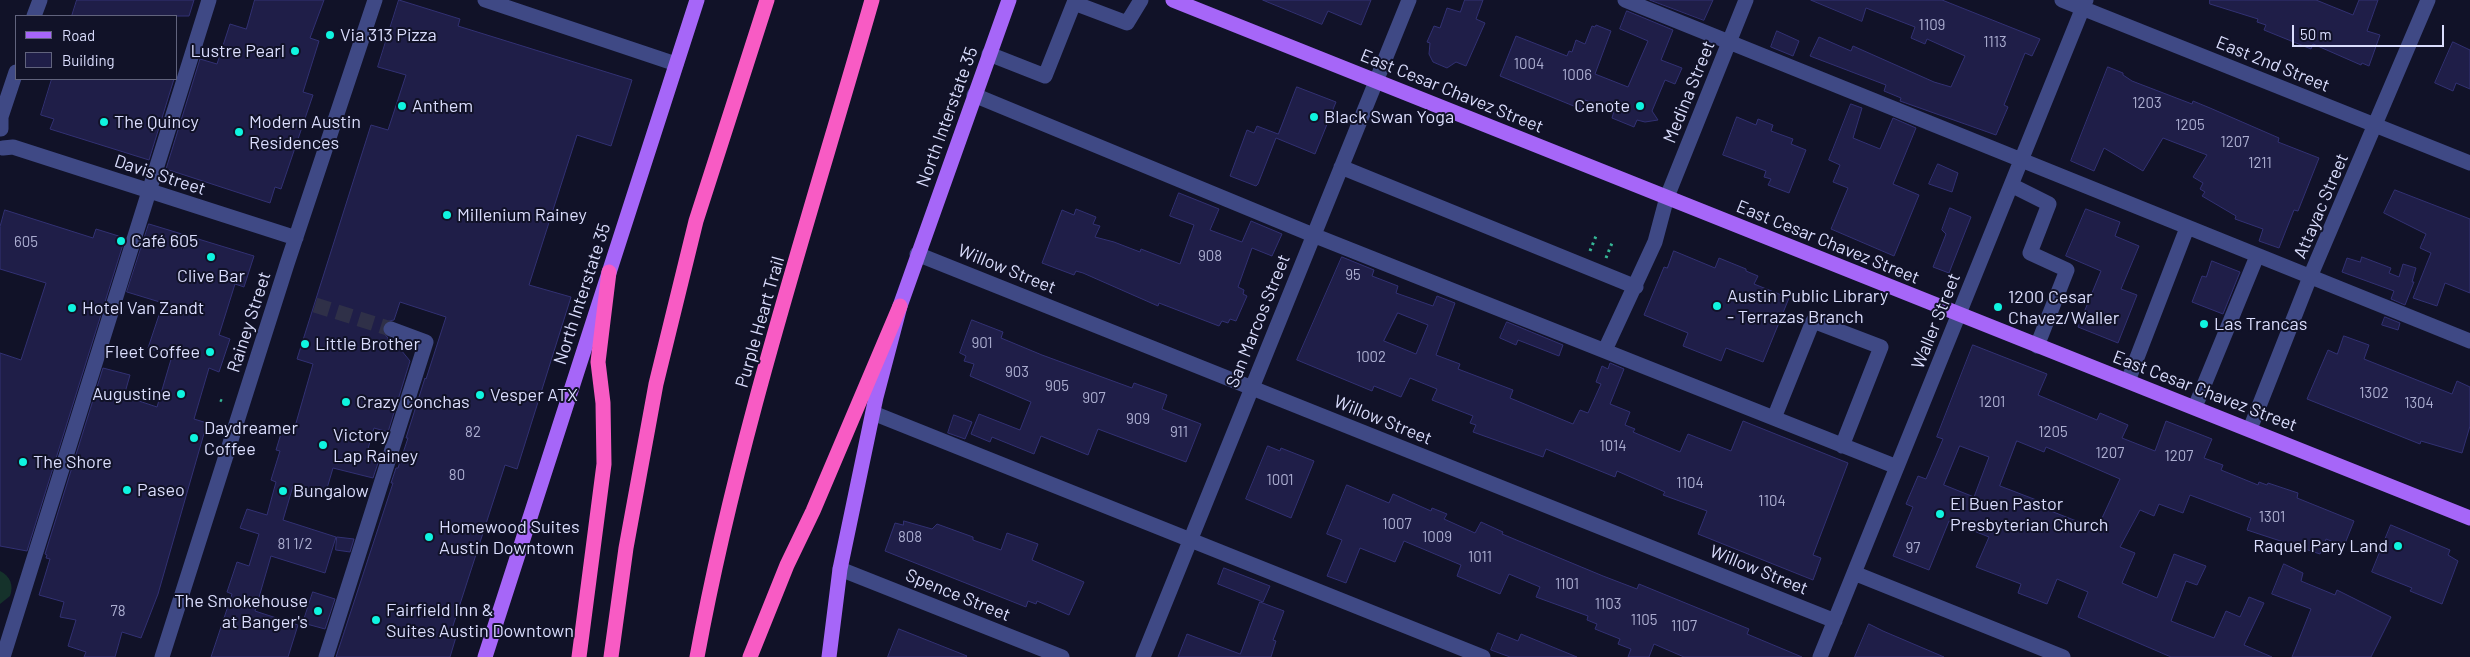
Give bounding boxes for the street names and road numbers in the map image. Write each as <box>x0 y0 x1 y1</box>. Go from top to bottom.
street label: East 2nd Street <box>2213 31 2333 97</box>
street label: Medina Street <box>1659 38 1719 146</box>
street label: North Interstate 35 <box>912 44 982 190</box>
street label: East Cesar Chavez Street <box>1357 44 1547 138</box>
street label: Davis Street <box>112 150 208 200</box>
street label: Attayac Street <box>2289 150 2353 262</box>
street label: East Cesar Chavez Street <box>1733 195 1923 289</box>
street label: North Interstate 35 <box>549 220 615 368</box>
street label: Willow Street <box>955 240 1059 298</box>
street label: San Marcos Street <box>1221 251 1295 391</box>
street label: Purple Heart Trail <box>731 254 789 390</box>
street label: Rainey Street <box>223 269 275 375</box>
street label: Waller Street <box>1907 270 1965 372</box>
street label: East Cesar Chavez Street <box>2110 346 2300 436</box>
street label: Willow Street <box>1331 391 1435 449</box>
street label: Willow Street <box>1707 541 1811 599</box>
street label: Spence Street <box>902 564 1014 626</box>

